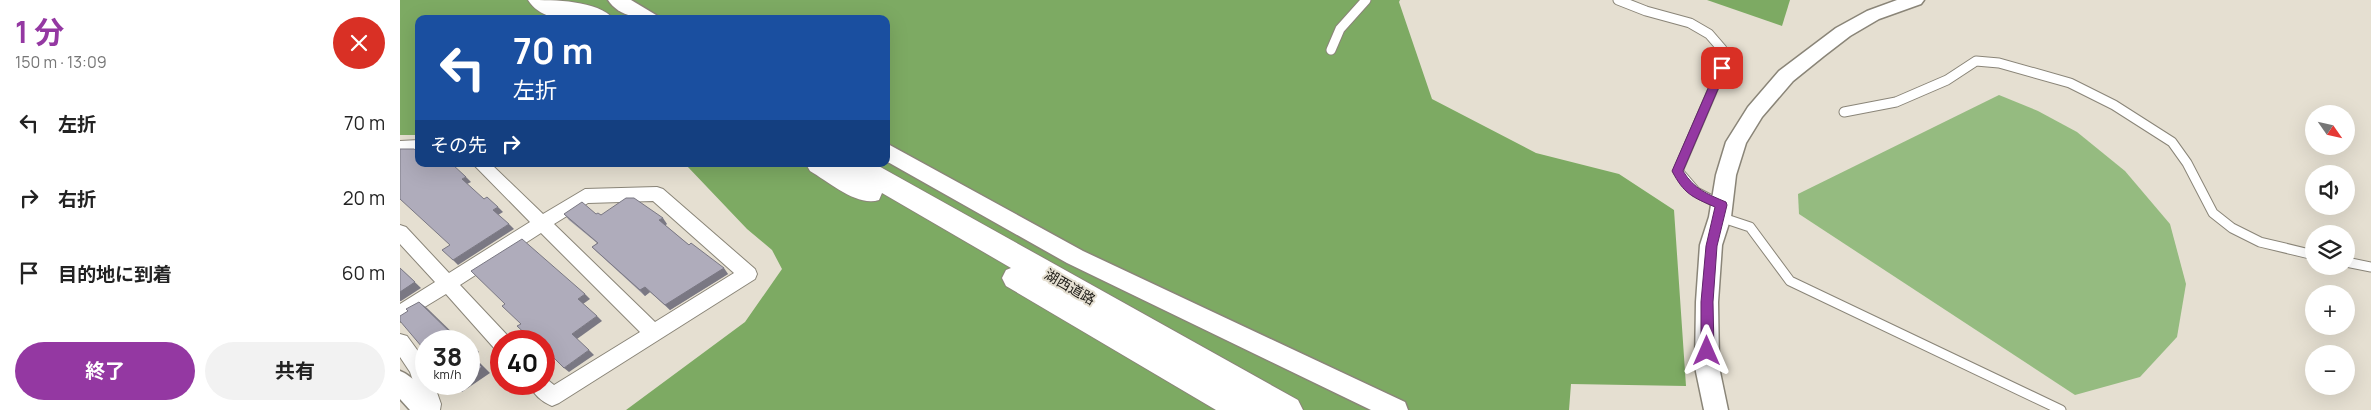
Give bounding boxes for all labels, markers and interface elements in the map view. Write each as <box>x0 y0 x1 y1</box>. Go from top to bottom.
text: 1 分 <box>15 11 64 52</box>
button: close <box>333 17 385 69</box>
text: 70 m <box>513 27 593 75</box>
icon: left <box>430 35 495 100</box>
pin <box>1701 47 1743 89</box>
text: 150 m · 13:09 <box>15 51 107 73</box>
icon: arrive <box>1708 54 1736 82</box>
text: 左折 <box>513 75 557 105</box>
north arrow <box>2305 105 2355 155</box>
map controls <box>2305 105 2355 395</box>
icon: left <box>15 109 43 137</box>
text: 70 m <box>344 110 385 136</box>
text: 左折 <box>58 111 96 137</box>
icon: right <box>497 130 525 158</box>
text: その先 <box>430 132 487 158</box>
button: sound <box>2305 165 2355 215</box>
icon: right <box>15 184 43 212</box>
text: 20 m <box>343 185 385 211</box>
text: 右折 <box>58 186 96 212</box>
button: layers <box>2305 225 2355 275</box>
icon: arrive <box>15 259 43 287</box>
text: 60 m <box>342 260 385 286</box>
text: 目的地に到着 <box>58 261 172 287</box>
street label: 湖西道路 <box>1041 264 1099 309</box>
button: + <box>2305 285 2355 335</box>
position arrow <box>1680 324 1732 376</box>
speed limit sign: 40 <box>490 330 555 395</box>
text: 38 <box>433 339 462 374</box>
button: 終了 <box>15 342 195 400</box>
button: 共有 <box>205 342 385 400</box>
button: − <box>2305 345 2355 395</box>
text: km/h <box>434 366 461 383</box>

